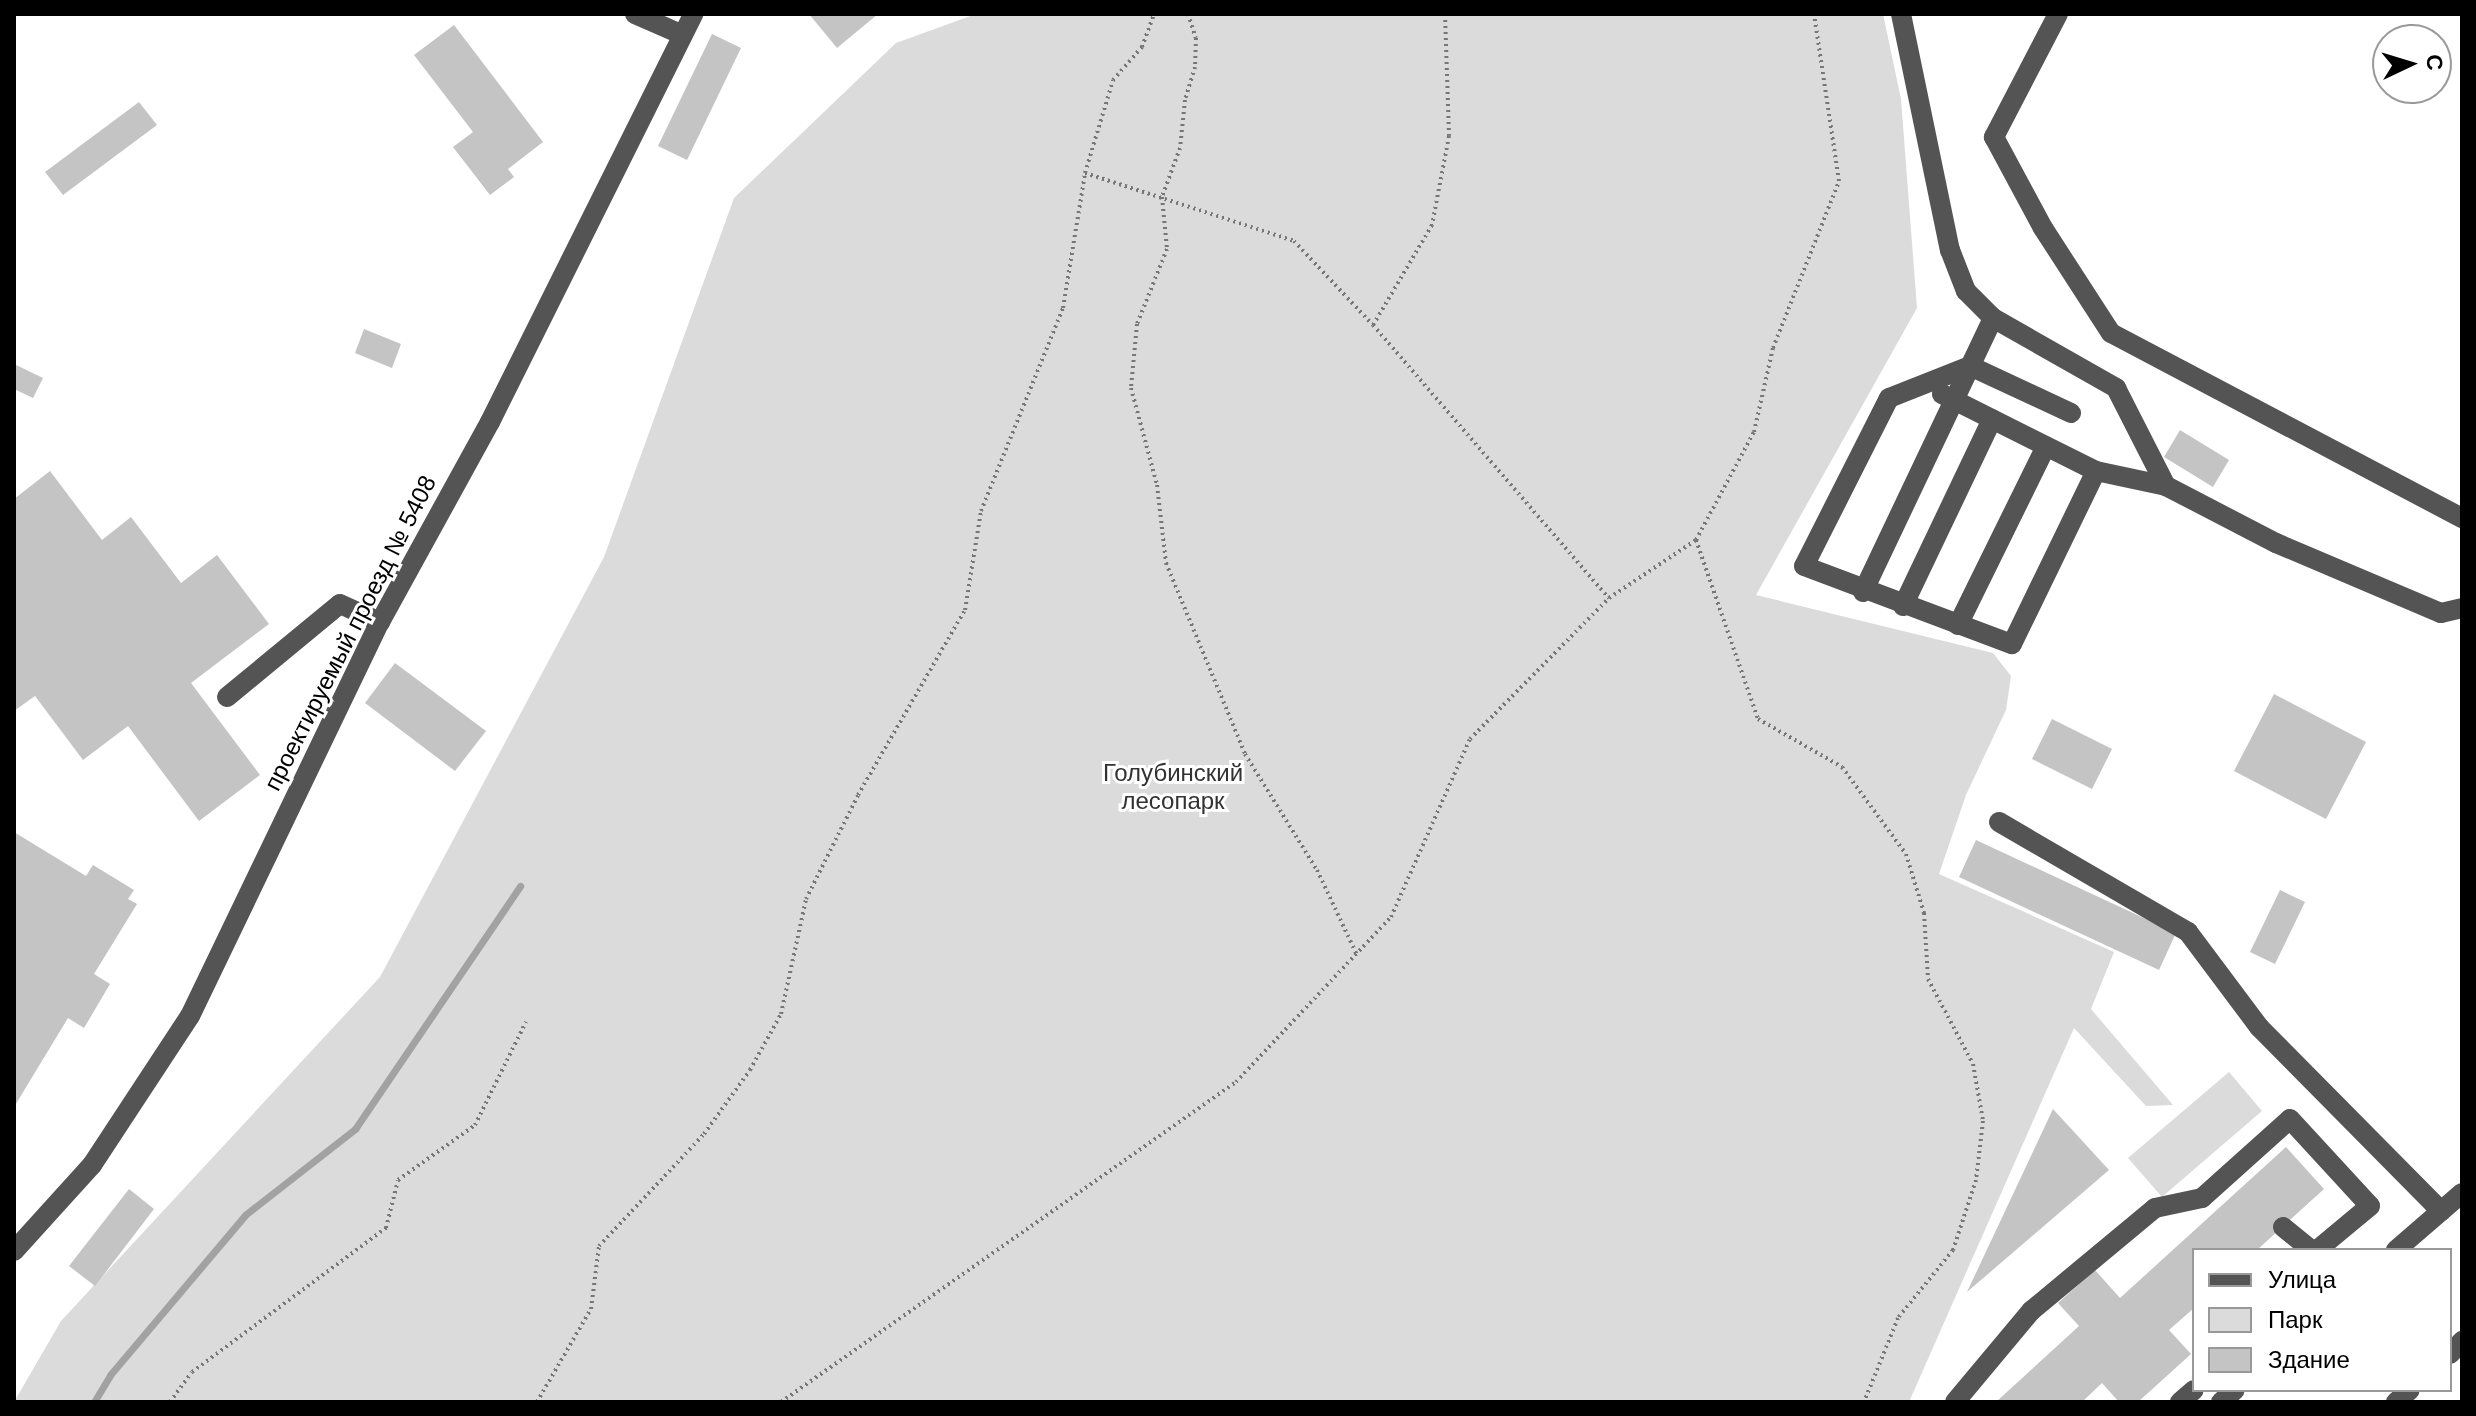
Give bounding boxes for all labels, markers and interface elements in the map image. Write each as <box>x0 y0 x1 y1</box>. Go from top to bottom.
north arrow <box>2372 24 2452 104</box>
text: С <box>2421 54 2447 71</box>
street label: проектируемый проезд № 5408 <box>258 471 442 795</box>
park label: Голубинский лесопарк <box>1103 759 1243 815</box>
legend <box>2192 1248 2452 1392</box>
text: Улица <box>2268 1266 2336 1293</box>
text: Парк <box>2268 1306 2322 1333</box>
text: Здание <box>2268 1346 2350 1373</box>

